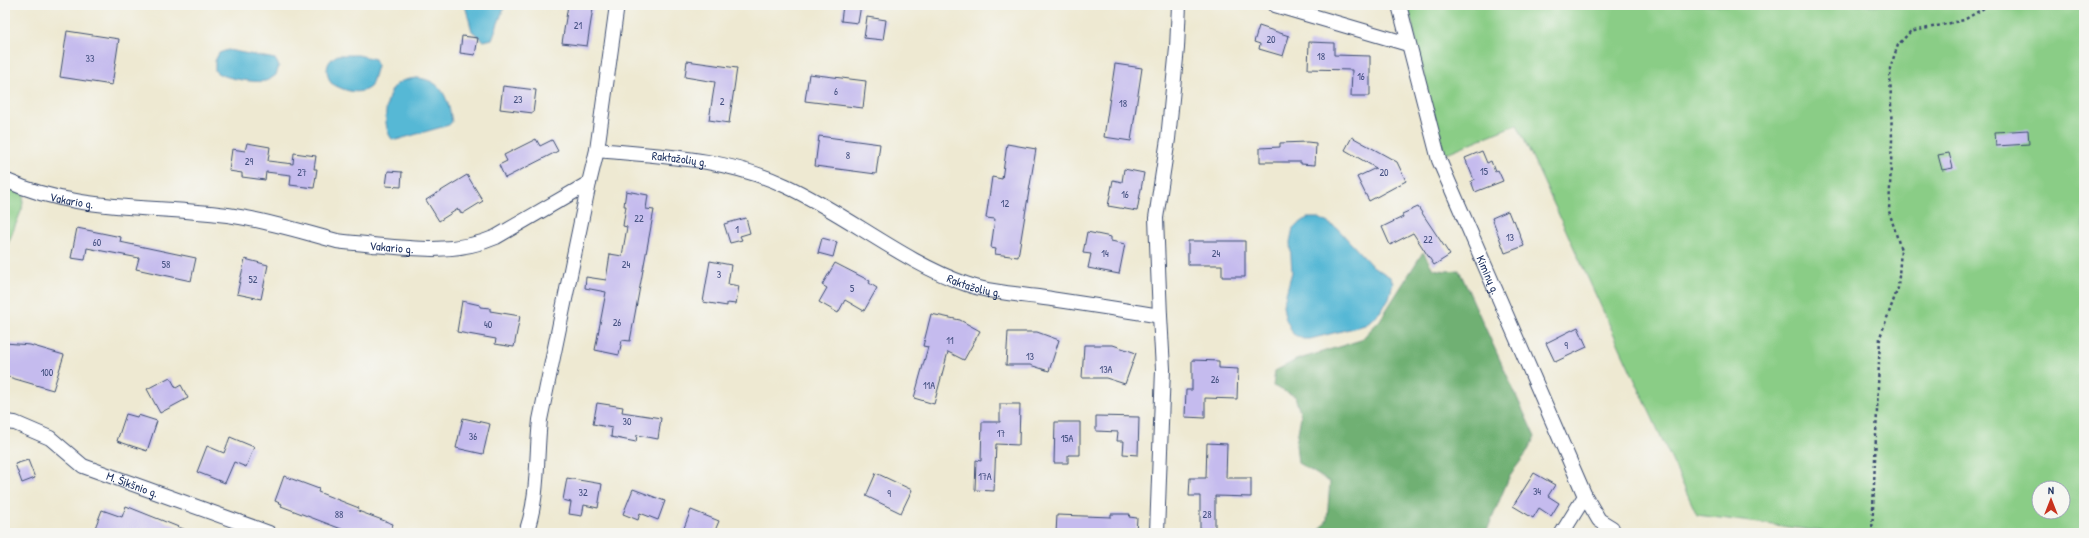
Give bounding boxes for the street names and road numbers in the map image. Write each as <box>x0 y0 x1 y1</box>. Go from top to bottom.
street label: Raktažolių g. <box>651 146 708 170</box>
street label: Vakario g. <box>48 187 95 212</box>
street label: Vakario g. <box>369 236 414 257</box>
street label: Kiminų g. <box>1473 252 1505 297</box>
street label: Raktažolių g. <box>945 269 1002 301</box>
street label: M. Šikšnio g. <box>104 467 161 501</box>

